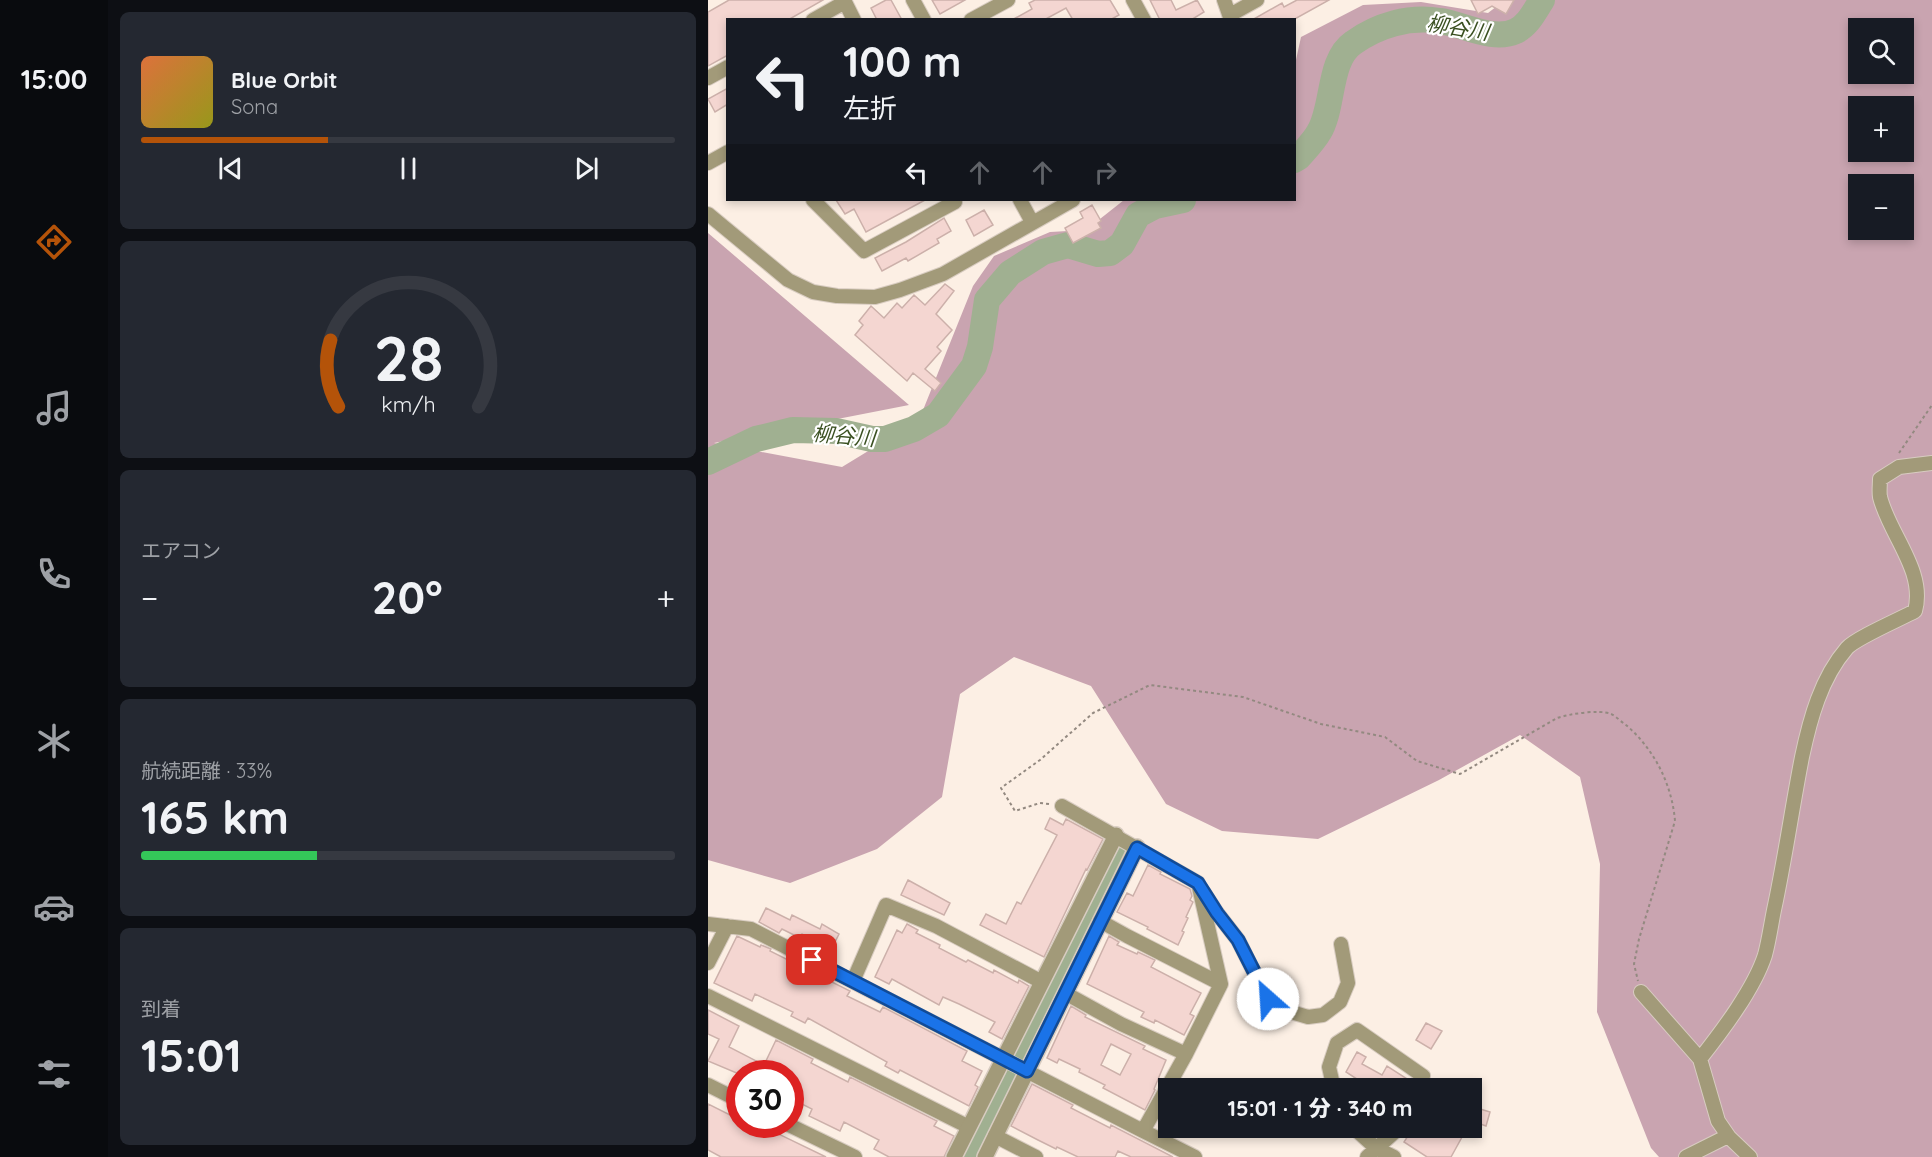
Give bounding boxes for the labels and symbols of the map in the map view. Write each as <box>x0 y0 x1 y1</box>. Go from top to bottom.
water label: 柳谷川 <box>1425 9 1493 45</box>
water label: 柳谷川 <box>811 419 879 451</box>
pin <box>786 934 837 985</box>
position arrow <box>1236 967 1300 1031</box>
speed limit sign: 30 <box>726 1060 804 1138</box>

